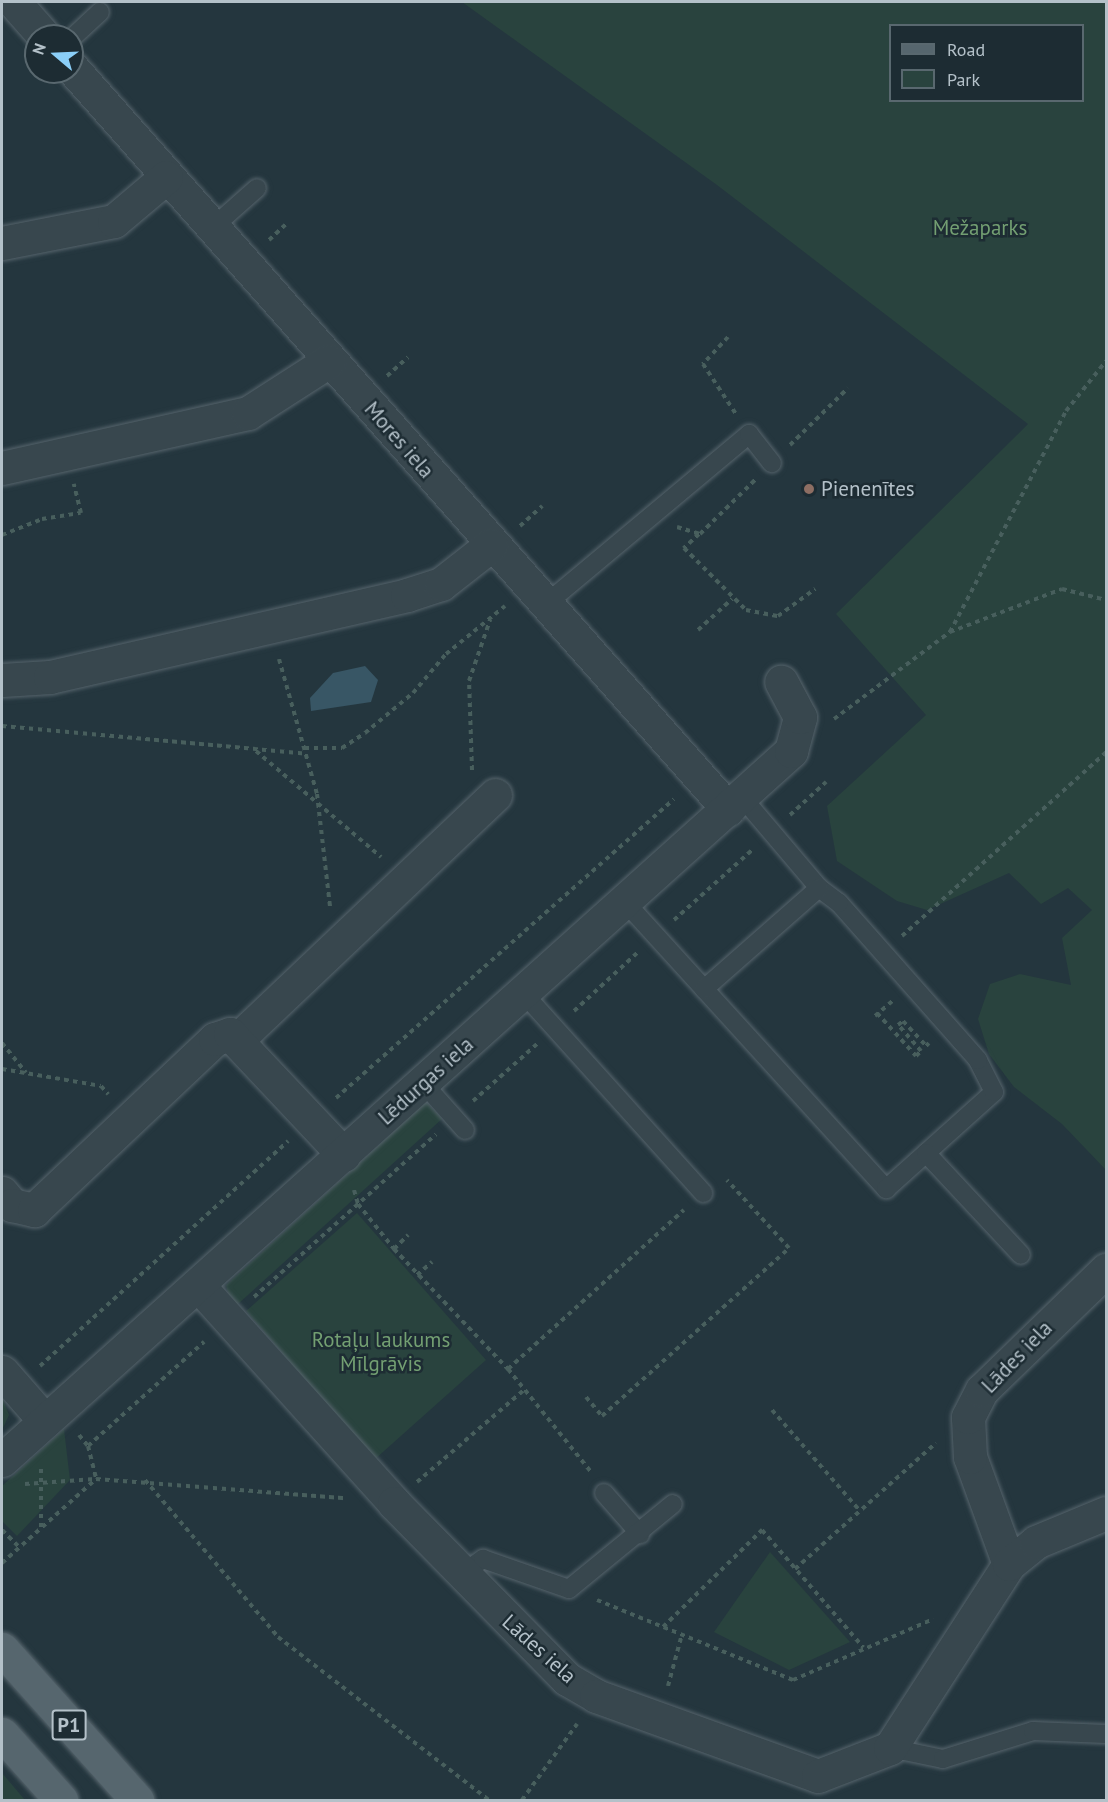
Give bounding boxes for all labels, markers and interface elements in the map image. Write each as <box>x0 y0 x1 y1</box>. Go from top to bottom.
north arrow <box>24 24 84 84</box>
legend <box>889 24 1084 102</box>
text: Road <box>947 38 985 61</box>
text: N <box>28 41 50 57</box>
text: Park <box>947 68 980 91</box>
park label: Mežaparks <box>933 215 1027 241</box>
street label: Mores iela <box>359 397 439 483</box>
place label: Pienenītes <box>821 476 915 502</box>
marker: Pienenītes <box>802 482 816 496</box>
street label: Lēdurgas iela <box>373 1032 479 1130</box>
street label: Lādes iela <box>976 1316 1058 1398</box>
park label: Rotaļu laukums Mīlgrāvis <box>312 1327 450 1377</box>
street label: Lādes iela <box>497 1609 581 1689</box>
road number: P1 <box>51 1708 87 1742</box>

